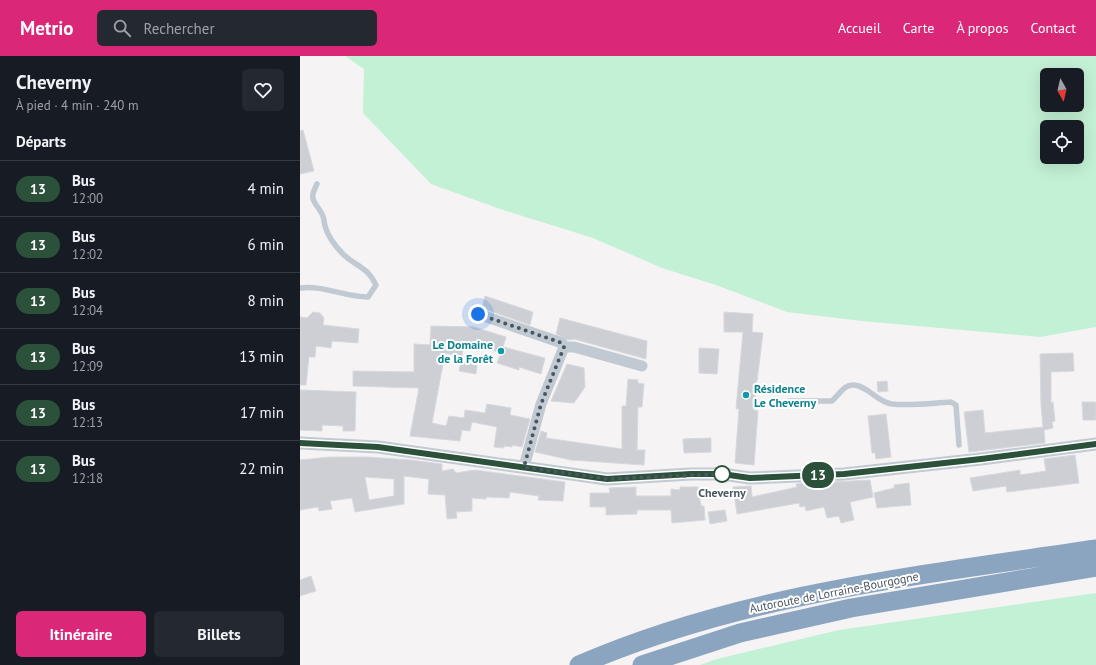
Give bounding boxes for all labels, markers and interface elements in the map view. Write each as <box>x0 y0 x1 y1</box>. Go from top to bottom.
search box <box>97 10 377 46</box>
text: Metrio <box>20 16 73 40</box>
icon: search <box>111 17 133 39</box>
text: Rechercher <box>143 19 215 38</box>
text: Accueil <box>838 19 881 37</box>
text: Carte <box>903 19 934 37</box>
text: À propos <box>956 19 1009 37</box>
text: Contact <box>1031 19 1076 37</box>
north arrow <box>1040 68 1084 112</box>
map controls <box>1040 68 1084 164</box>
button: heart <box>242 69 284 111</box>
text: Cheverny <box>16 70 91 94</box>
text: À pied · 4 min · 240 m <box>16 97 138 114</box>
button: locate <box>1040 120 1084 164</box>
text: Départs <box>16 132 66 151</box>
text: Bus <box>72 171 95 190</box>
text: 4 min <box>247 179 284 198</box>
text: 13 <box>30 180 46 198</box>
text: 12:00 <box>72 190 103 207</box>
text: Bus <box>72 227 95 246</box>
text: 6 min <box>247 235 284 254</box>
text: 13 <box>30 236 46 254</box>
text: 12:02 <box>72 246 103 263</box>
text: Bus <box>72 283 95 302</box>
text: 8 min <box>247 291 284 310</box>
text: 13 <box>30 292 46 310</box>
text: 12:04 <box>72 302 103 319</box>
your location <box>468 304 488 324</box>
place label: Le Domaine de la Forêt <box>432 337 494 366</box>
text: Bus <box>72 339 95 358</box>
marker: Le Domaine de la Forêt <box>496 346 506 356</box>
text: 13 min <box>239 347 284 366</box>
text: 13 <box>30 348 46 366</box>
text: 12:09 <box>72 358 103 375</box>
place label: Résidence Le Cheverny <box>754 381 816 410</box>
marker: Résidence Le Cheverny <box>741 390 751 400</box>
text: Bus <box>72 395 95 414</box>
text: 17 min <box>240 403 284 422</box>
text: 13 <box>30 404 46 422</box>
text: 12:13 <box>72 414 103 431</box>
text: Bus <box>72 451 95 470</box>
text: 22 min <box>239 459 284 478</box>
text: 13 <box>30 460 46 478</box>
line badge: 13 <box>800 462 836 488</box>
marker: Cheverny <box>713 465 731 483</box>
text: 13 <box>810 466 826 484</box>
text: 12:18 <box>72 470 103 487</box>
place label: Cheverny <box>698 485 746 500</box>
street label: Autoroute de Lorraine-Bourgogne <box>748 568 920 616</box>
button: Itinéraire <box>16 611 146 657</box>
button: Billets <box>154 611 284 657</box>

